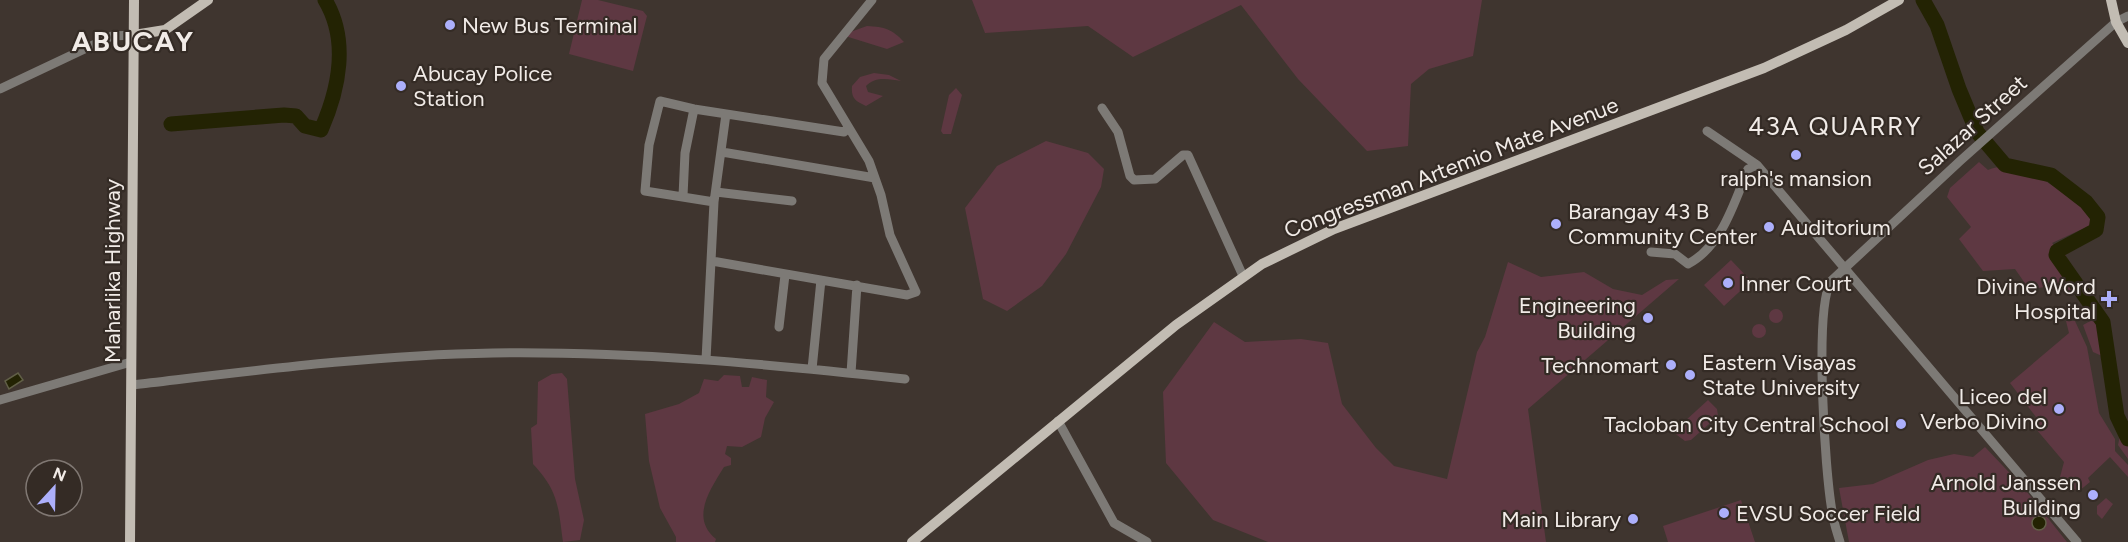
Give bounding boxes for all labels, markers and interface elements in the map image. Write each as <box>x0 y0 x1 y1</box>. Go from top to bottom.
place label: New Bus Terminal <box>462 12 637 39</box>
marker: New Bus Terminal <box>443 18 457 32</box>
district label: ABUCAY <box>71 24 195 58</box>
place label: Abucay Police Station <box>413 60 552 112</box>
street label: Salazar Street <box>1912 69 2032 181</box>
marker: Abucay Police Station <box>394 79 408 93</box>
street label: Congressman Artemio Mate Avenue <box>1280 91 1622 244</box>
district label: 43A QUARRY <box>1748 110 1922 142</box>
marker: ralph's mansion <box>1789 148 1803 162</box>
place label: ralph's mansion <box>1720 165 1872 192</box>
street label: Maharlika Highway <box>99 179 126 363</box>
place label: Barangay 43 B Community Center <box>1568 198 1757 250</box>
place label: Auditorium <box>1781 214 1891 241</box>
marker: Barangay 43 B Community Center <box>1549 217 1563 231</box>
marker: Auditorium <box>1762 220 1776 234</box>
place label: Inner Court <box>1740 270 1852 297</box>
place label: Divine Word Hospital <box>1976 273 2096 325</box>
marker: Inner Court <box>1721 276 1735 290</box>
marker: Divine Word Hospital <box>2100 290 2118 308</box>
place label: Engineering Building <box>1519 292 1636 344</box>
marker: Engineering Building <box>1641 311 1655 325</box>
place label: Eastern Visayas State University <box>1702 349 1860 401</box>
place label: Technomart <box>1541 352 1659 379</box>
marker: Technomart <box>1664 358 1678 372</box>
marker: Eastern Visayas State University <box>1683 368 1697 382</box>
place label: Liceo del Verbo Divino <box>1920 383 2047 435</box>
marker: Liceo del Verbo Divino <box>2052 402 2066 416</box>
place label: Tacloban City Central School <box>1604 411 1889 438</box>
marker: Tacloban City Central School <box>1894 417 1908 431</box>
north arrow <box>24 458 84 518</box>
text: N <box>50 463 69 486</box>
place label: Arnold Janssen Building <box>1931 469 2081 521</box>
marker: Arnold Janssen Building <box>2086 488 2100 502</box>
place label: EVSU Soccer Field <box>1736 500 1921 527</box>
place label: Main Library <box>1501 506 1621 533</box>
marker: EVSU Soccer Field <box>1717 506 1731 520</box>
marker: Main Library <box>1626 512 1640 526</box>

